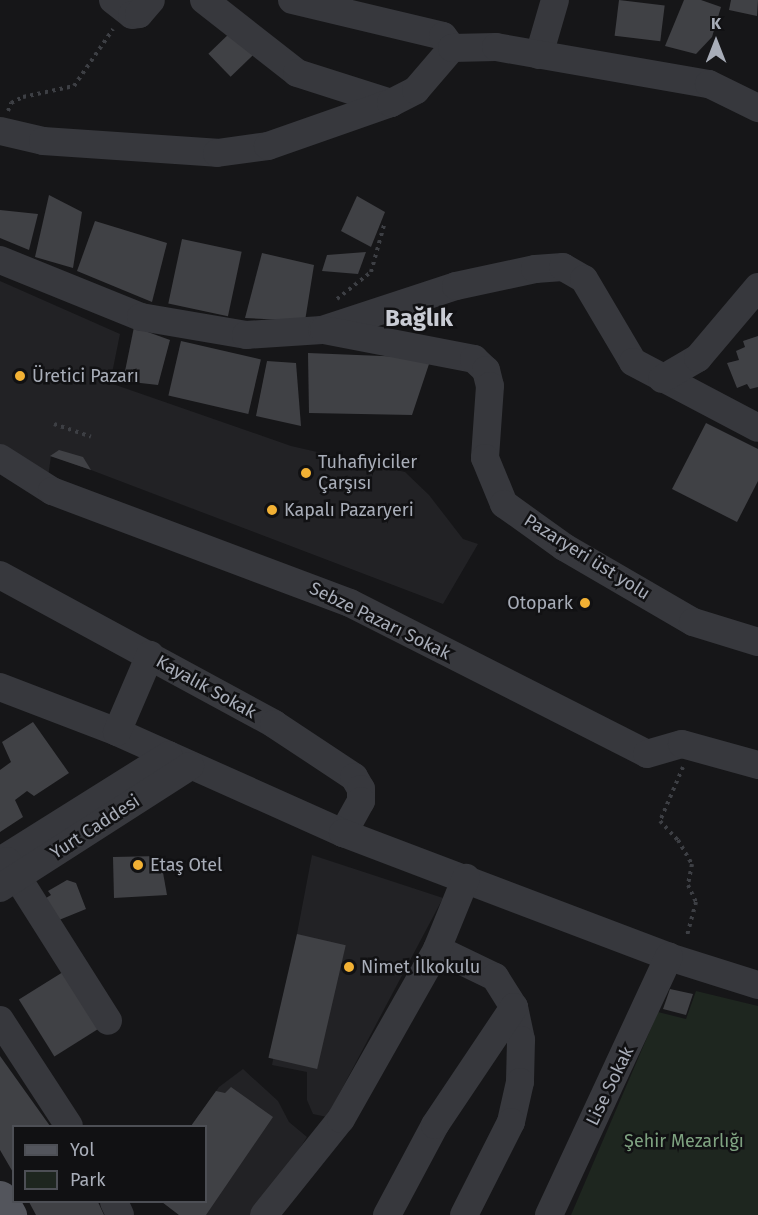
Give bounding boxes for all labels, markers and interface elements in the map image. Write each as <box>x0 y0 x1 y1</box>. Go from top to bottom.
north arrow <box>686 12 746 72</box>
text: K <box>711 14 721 33</box>
district label: Bağlık <box>385 305 453 333</box>
place label: Üretici Pazarı <box>32 365 139 387</box>
marker: Üretici Pazarı <box>13 369 27 383</box>
place label: Tuhafiyiciler Çarşısı <box>318 452 417 494</box>
marker: Tuhafiyiciler Çarşısı <box>299 466 313 480</box>
place label: Kapalı Pazaryeri <box>284 499 414 521</box>
marker: Kapalı Pazaryeri <box>265 503 279 517</box>
street label: Pazaryeri üst yolu <box>520 510 654 604</box>
street label: Sebze Pazarı Sokak <box>306 577 454 665</box>
place label: Otopark <box>507 592 573 614</box>
marker: Otopark <box>578 596 592 610</box>
street label: Kayalık Sokak <box>152 651 260 723</box>
street label: Yurt Caddesi <box>46 790 144 864</box>
place label: Etaş Otel <box>150 854 222 876</box>
marker: Etaş Otel <box>131 858 145 872</box>
place label: Nimet İlkokulu <box>361 956 480 978</box>
marker: Nimet İlkokulu <box>342 960 356 974</box>
street label: Lise Sokak <box>582 1043 638 1129</box>
legend <box>12 1125 207 1203</box>
park label: Şehir Mezarlığı <box>624 1130 744 1152</box>
text: Yol <box>70 1139 95 1161</box>
text: Park <box>70 1169 105 1191</box>

